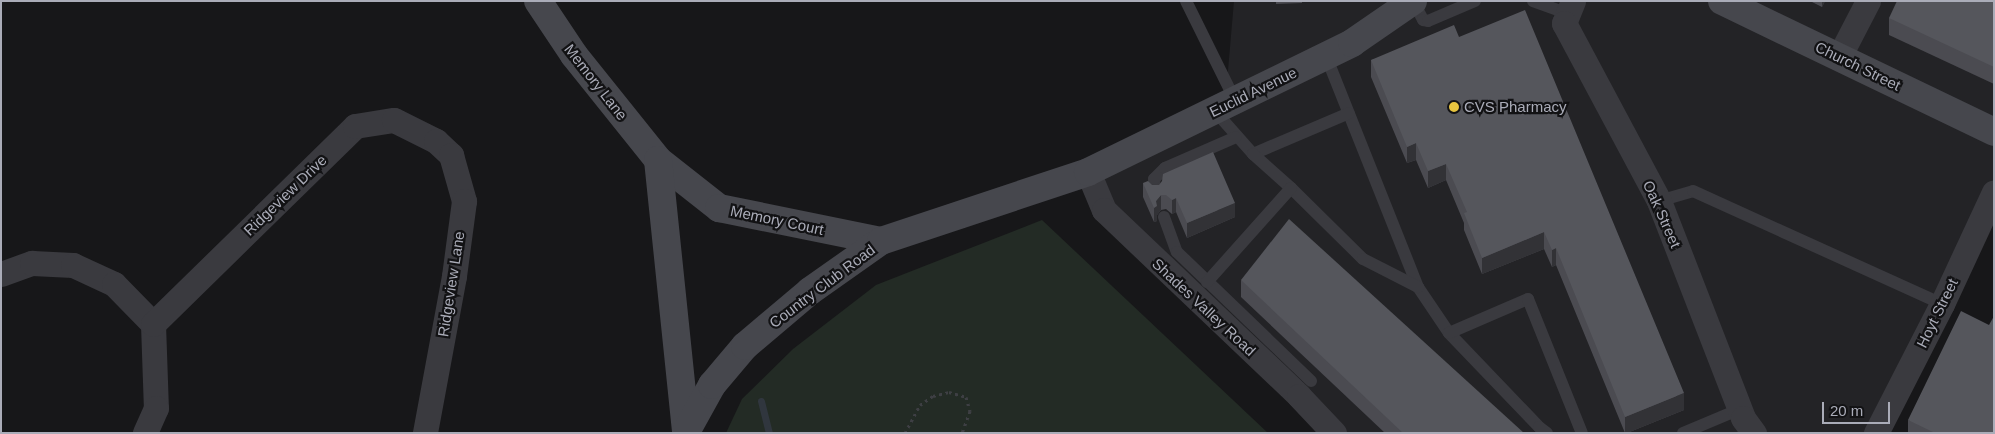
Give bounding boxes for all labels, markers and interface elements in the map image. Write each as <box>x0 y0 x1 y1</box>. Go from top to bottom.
street label: Church Street <box>1812 38 1904 94</box>
street label: Memory Lane <box>561 40 631 124</box>
street label: Euclid Avenue <box>1206 63 1300 121</box>
place label: CVS Pharmacy <box>1464 98 1567 116</box>
marker: CVS Pharmacy <box>1448 101 1460 113</box>
street label: Ridgeview Drive <box>240 151 330 239</box>
street label: Oak Street <box>1639 178 1685 250</box>
street label: Memory Court <box>729 201 825 239</box>
street label: Ridgeview Lane <box>434 230 468 338</box>
street label: Country Club Road <box>766 240 878 332</box>
street label: Shades Valley Road <box>1149 254 1259 360</box>
street label: Hoyt Street <box>1912 275 1962 351</box>
scale bar <box>1825 392 1892 424</box>
text: 20 m <box>1830 402 1863 419</box>

